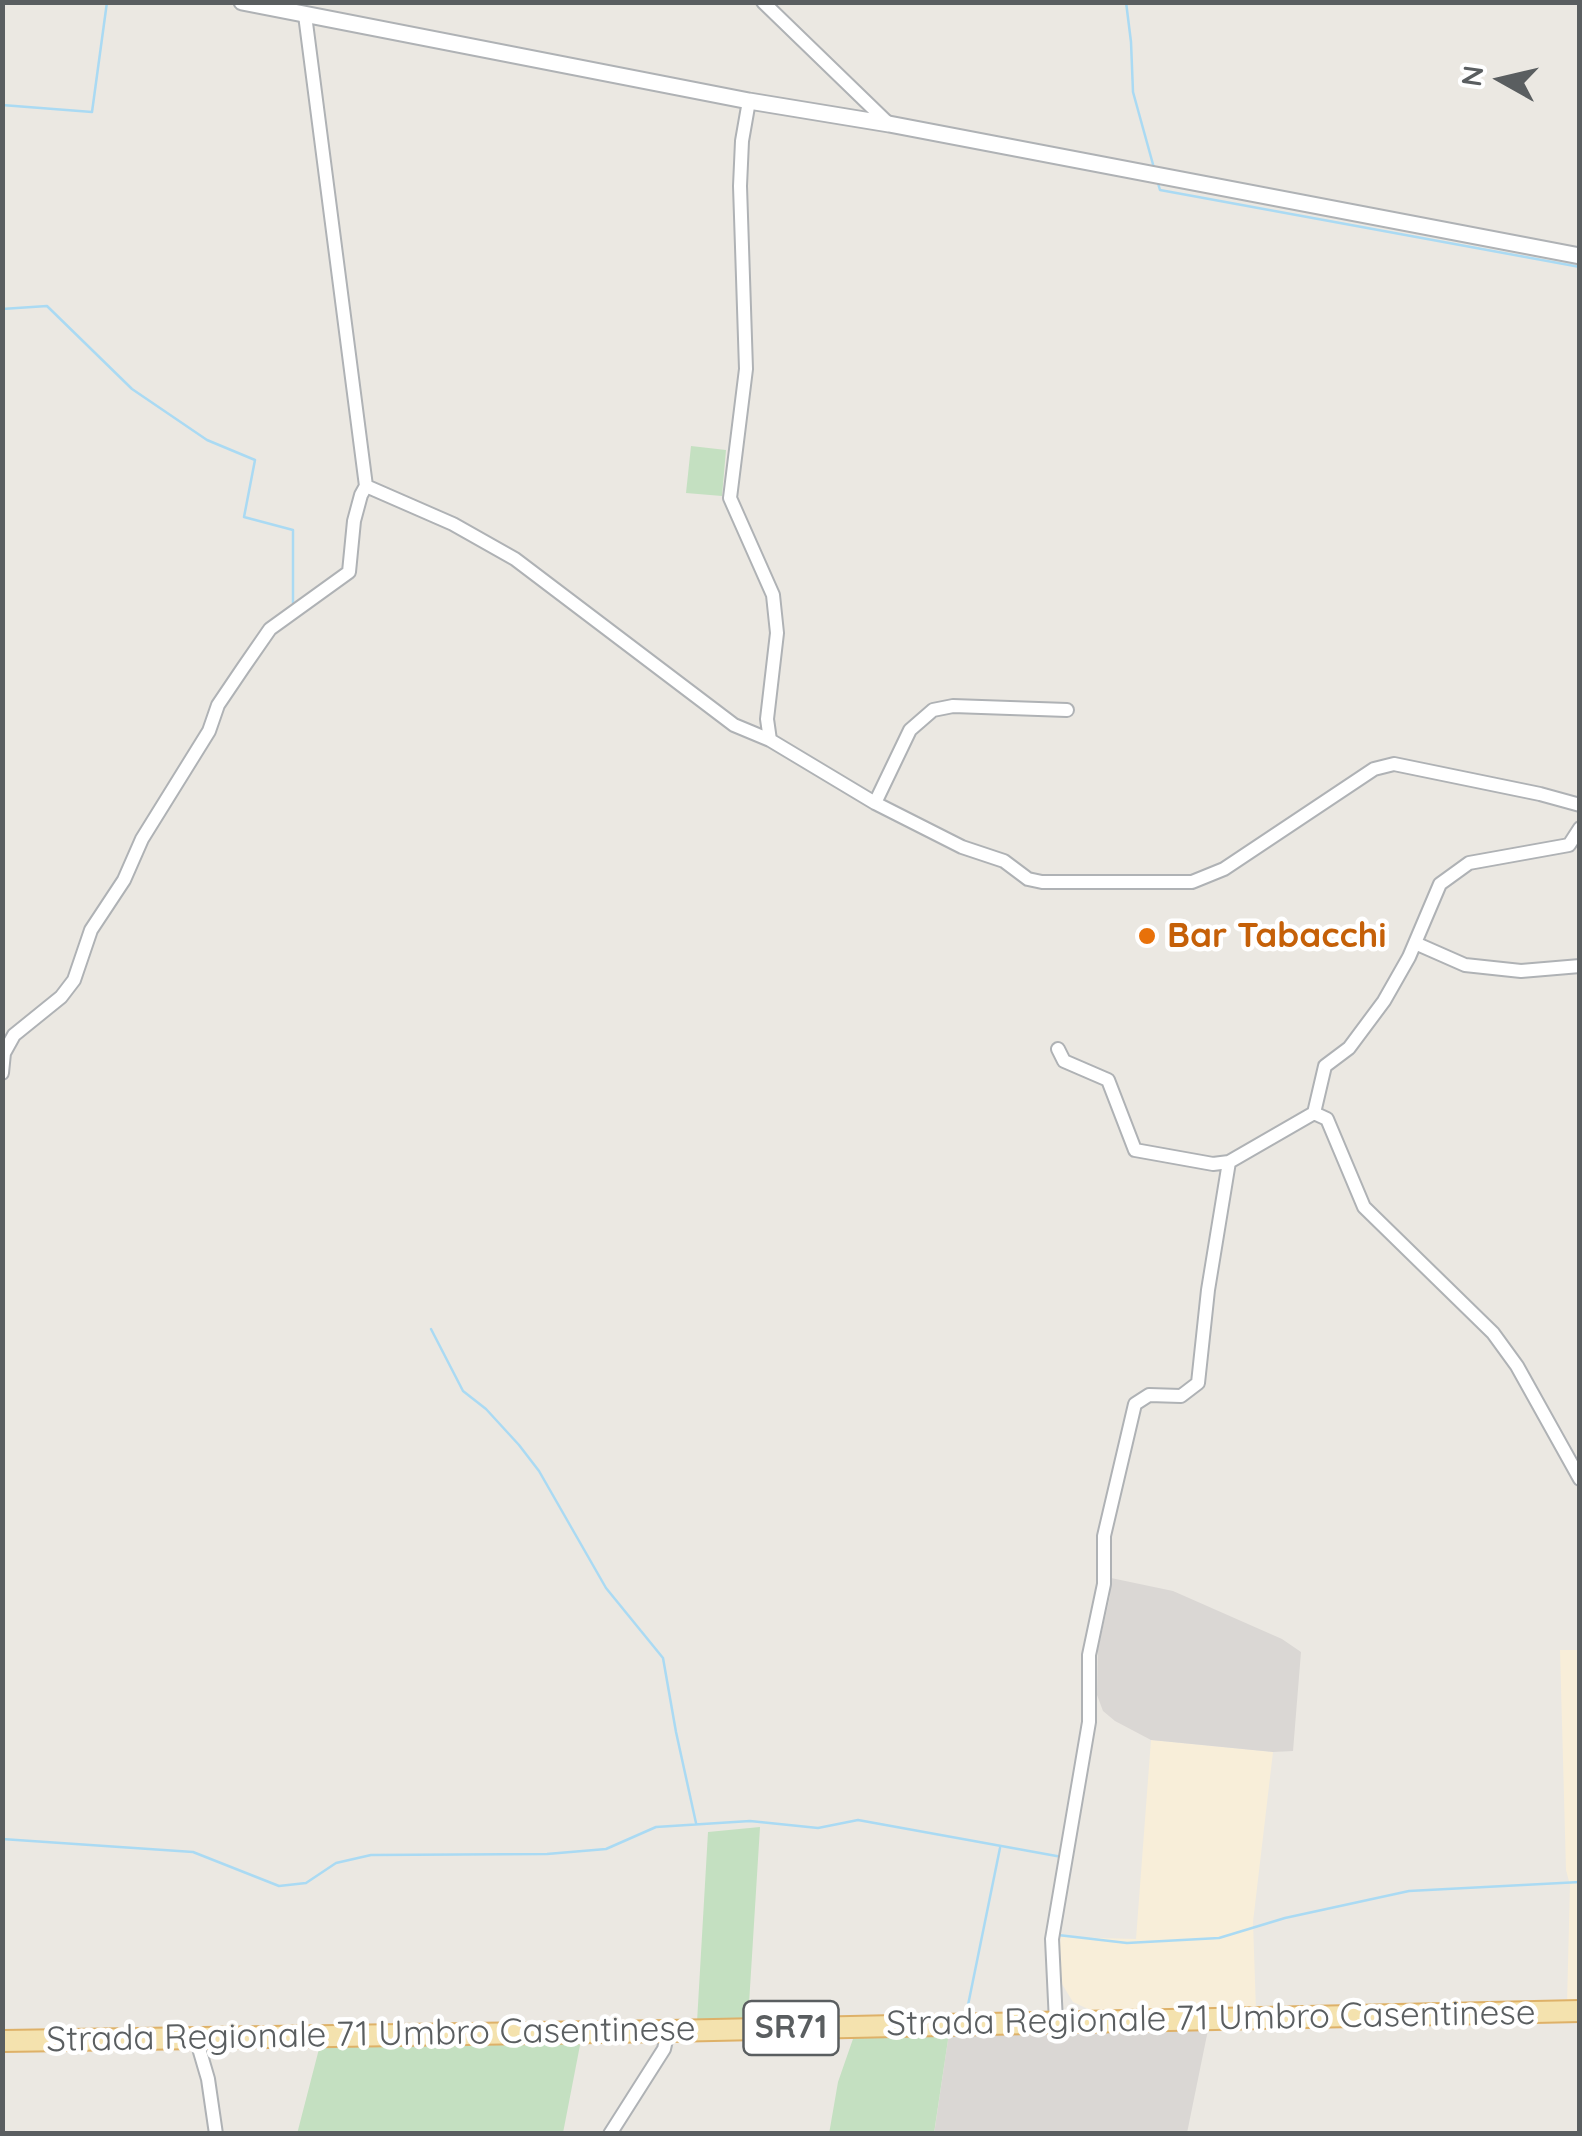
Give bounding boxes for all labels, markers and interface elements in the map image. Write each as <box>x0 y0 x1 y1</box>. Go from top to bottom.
north arrow <box>1452 30 1552 130</box>
text: N <box>1453 63 1491 88</box>
place label: Bar Tabacchi <box>1167 915 1386 957</box>
marker: Bar Tabacchi <box>1136 925 1158 947</box>
street label: Strada Regionale 71 Umbro Casentinese <box>886 1992 1536 2046</box>
road number: SR71 <box>744 2001 838 2055</box>
street label: Strada Regionale 71 Umbro Casentinese <box>46 2008 696 2062</box>

